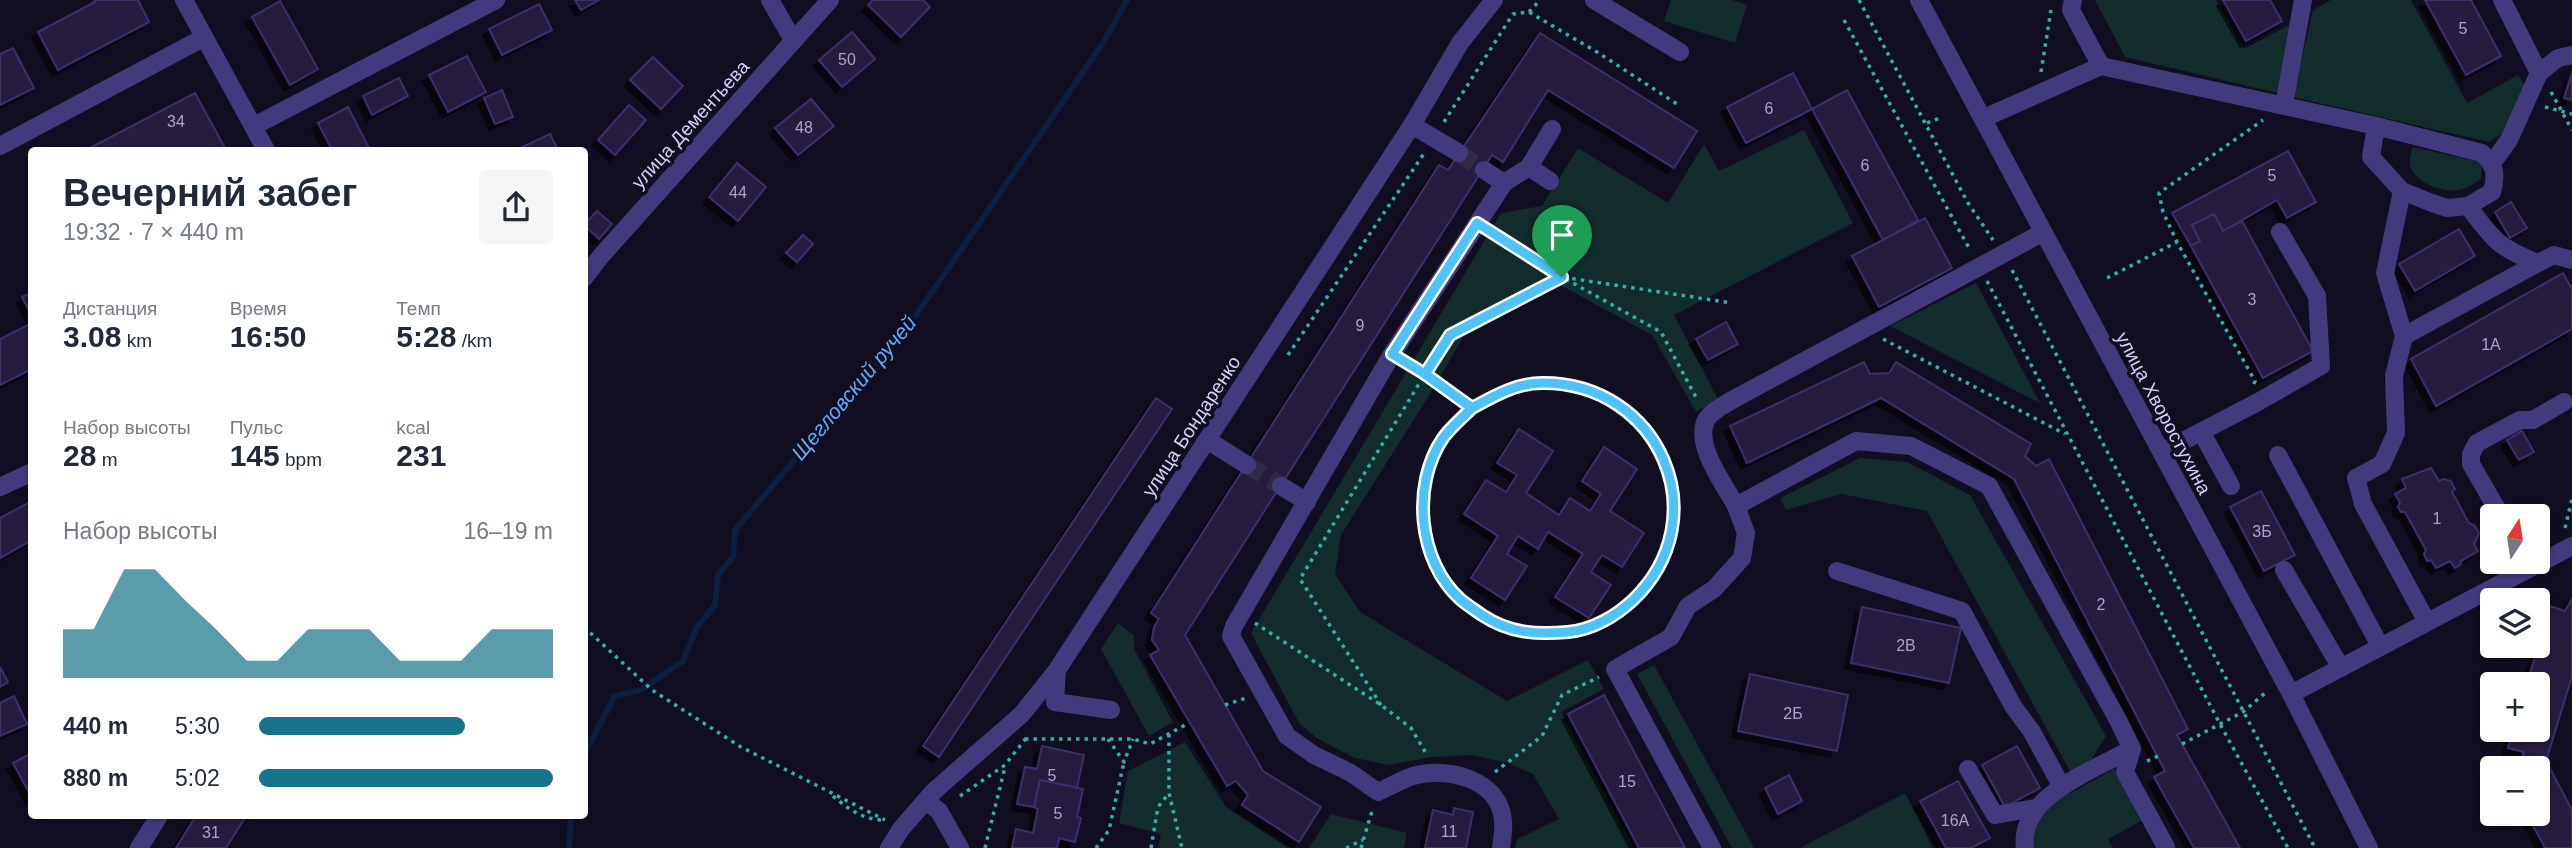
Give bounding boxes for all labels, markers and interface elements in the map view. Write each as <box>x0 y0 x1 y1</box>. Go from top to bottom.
house number: 5 <box>2459 20 2468 37</box>
house number: 50 <box>838 51 856 68</box>
street label: улица Дементьева <box>627 56 754 193</box>
house number: 6 <box>1765 100 1774 117</box>
house number: 34 <box>167 113 185 130</box>
house number: 48 <box>795 119 813 136</box>
house number: 6 <box>1861 157 1870 174</box>
house number: 5 <box>2268 167 2277 184</box>
button: share <box>479 170 553 244</box>
text: Вечерний забег <box>63 172 357 214</box>
house number: 44 <box>729 184 747 201</box>
pin <box>1532 205 1592 277</box>
icon: arrive <box>1543 216 1581 254</box>
text: 19:32 · 7 × 440 m <box>63 219 244 245</box>
house number: 3 <box>2248 291 2257 308</box>
text: Дистанция <box>63 298 157 319</box>
text: Время <box>230 298 287 319</box>
text: Темп <box>396 298 441 319</box>
water label: Щегловский ручей <box>787 311 921 464</box>
house number: 9 <box>1356 317 1365 334</box>
text: 3.08 <box>63 320 121 353</box>
text: 16:50 <box>230 320 306 353</box>
text: 5:28 <box>396 320 456 353</box>
street label: улица Хворостухина <box>2112 328 2215 498</box>
text: km <box>121 330 152 351</box>
text: /km <box>456 330 492 351</box>
house number: 1А <box>2481 336 2501 353</box>
street label: улица Бондаренко <box>1138 352 1245 501</box>
text: Набор высоты <box>63 417 191 438</box>
text: Пульс <box>230 417 283 438</box>
text: kcal <box>396 417 430 438</box>
text: 28 <box>63 439 96 472</box>
text: 145 <box>230 439 280 472</box>
text: 231 <box>396 439 446 472</box>
text: m <box>96 449 117 470</box>
text: bpm <box>280 449 322 470</box>
north arrow <box>2480 504 2550 574</box>
map controls <box>2480 504 2550 826</box>
house number: 1 <box>2433 510 2442 527</box>
text: Набор высоты <box>63 518 217 544</box>
text: 16–19 m <box>463 518 553 544</box>
house number: 3Б <box>2252 523 2272 540</box>
button: layers <box>2480 588 2550 658</box>
house number: 2 <box>2097 596 2106 613</box>
house number: 2В <box>1896 637 1916 654</box>
button: + <box>2480 672 2550 742</box>
house number: 2Б <box>1783 705 1803 722</box>
text: 440 m <box>63 713 128 739</box>
text: 5:30 <box>175 713 220 739</box>
button: − <box>2480 756 2550 826</box>
text: 880 m <box>63 765 128 791</box>
text: 5:02 <box>175 765 220 791</box>
house number: 5 <box>1048 767 1057 784</box>
house number: 15 <box>1618 773 1636 790</box>
house number: 5 <box>1054 805 1063 822</box>
house number: 16А <box>1941 812 1970 829</box>
house number: 11 <box>1441 823 1457 840</box>
house number: 31 <box>202 824 220 841</box>

